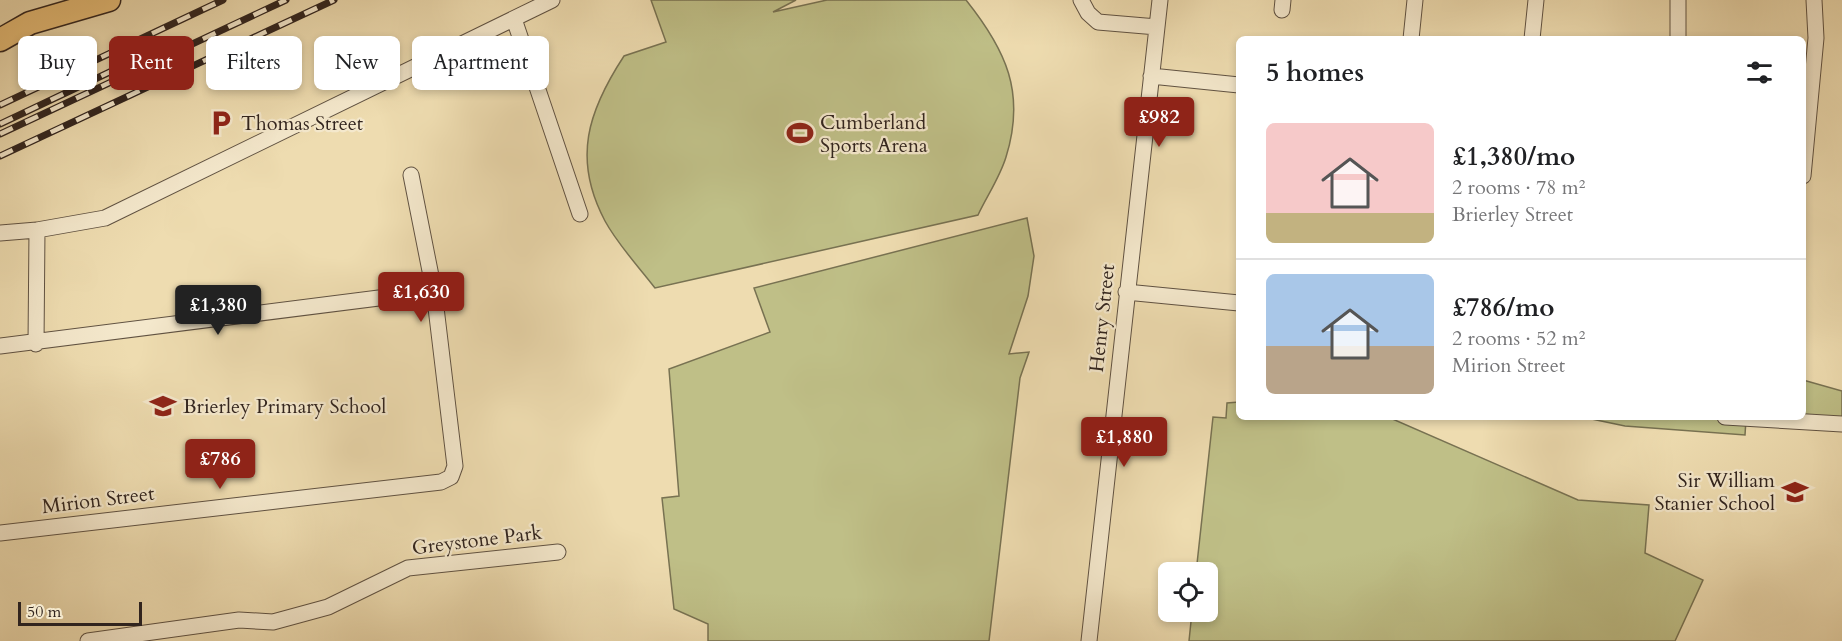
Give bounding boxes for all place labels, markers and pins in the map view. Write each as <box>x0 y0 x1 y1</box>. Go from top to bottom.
pin: £982 <box>1123 97 1195 148</box>
parking icon: Thomas Street <box>206 108 236 138</box>
place label: Cumberland Sports Arena <box>820 109 928 159</box>
place label: Thomas Street <box>241 110 364 137</box>
sports icon: Cumberland Sports Arena <box>785 118 815 148</box>
pin: £1,630 <box>372 272 470 323</box>
pin: £1,380 <box>169 285 267 336</box>
school or university icon: Brierley Primary School <box>148 391 178 421</box>
place label: Brierley Primary School <box>183 393 386 420</box>
pin: £1,880 <box>1075 417 1173 468</box>
pin: £786 <box>184 439 256 490</box>
place label: Sir William Stanier School <box>1654 467 1775 517</box>
school or university icon: Sir William Stanier School <box>1780 477 1810 507</box>

